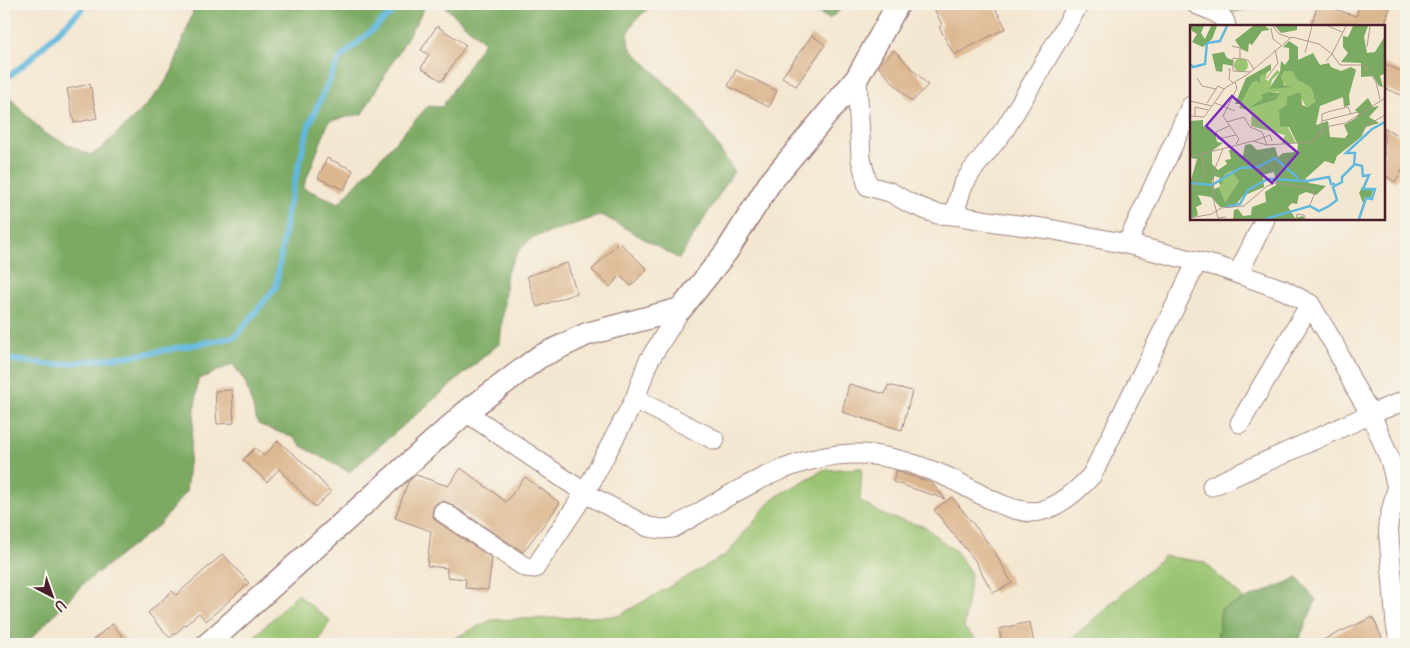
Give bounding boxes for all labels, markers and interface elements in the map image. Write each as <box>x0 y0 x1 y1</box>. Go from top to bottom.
inset map <box>1190 25 1385 220</box>
north arrow <box>28 570 78 620</box>
text: U <box>51 596 70 616</box>

